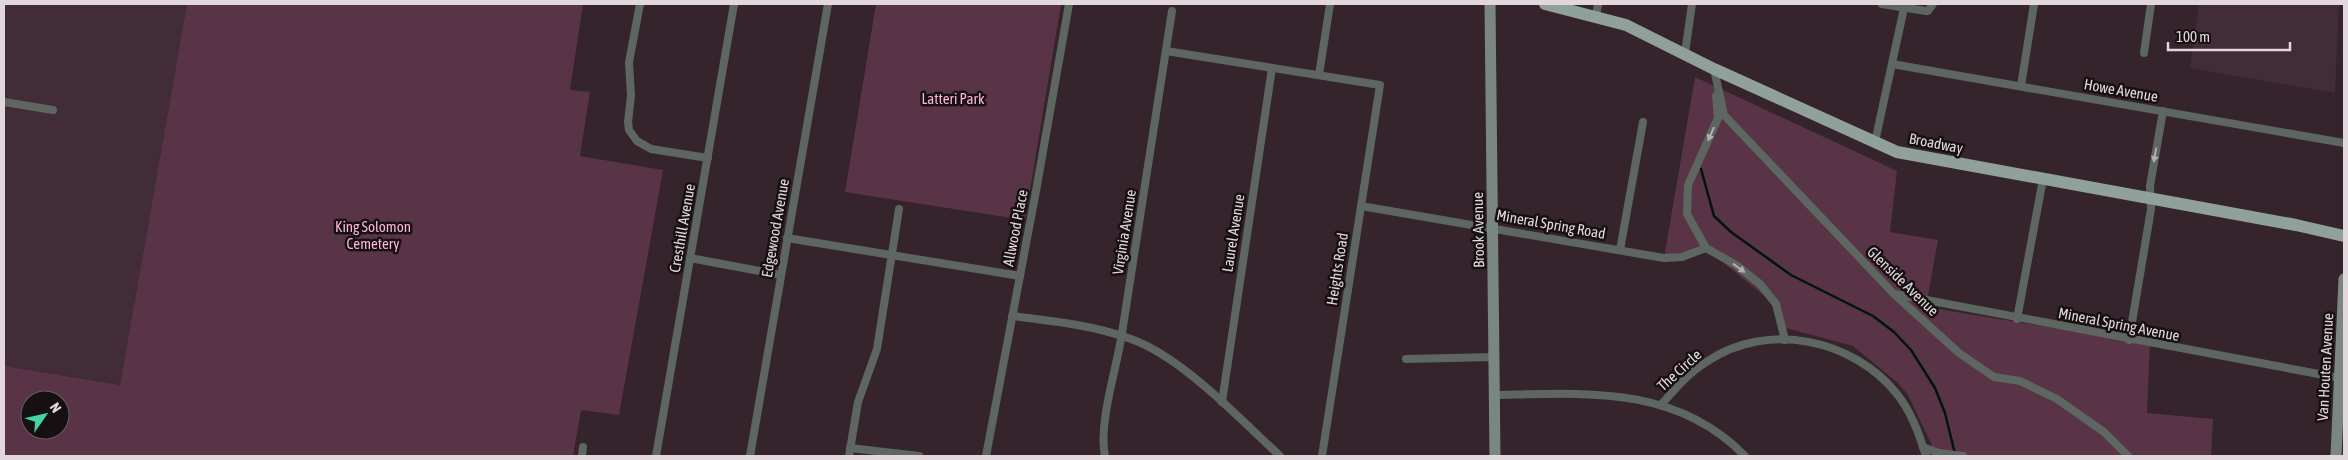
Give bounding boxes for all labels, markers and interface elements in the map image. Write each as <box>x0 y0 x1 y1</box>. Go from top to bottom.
scale bar <box>2168 20 2290 52</box>
text: 100 m <box>2176 28 2210 45</box>
street label: Howe Avenue <box>2083 75 2159 105</box>
park label: Latteri Park <box>921 90 985 107</box>
one-way arrow <box>1706 127 1714 141</box>
street label: Broadway <box>1908 129 1964 157</box>
one-way arrow <box>2151 147 2159 163</box>
street label: Edgewood Avenue <box>758 177 792 279</box>
street label: Cresthill Avenue <box>666 182 698 274</box>
street label: Allwood Place <box>999 188 1031 268</box>
street label: Virginia Avenue <box>1109 188 1139 276</box>
street label: Brook Avenue <box>1469 192 1487 268</box>
street label: Laurel Avenue <box>1218 193 1248 273</box>
street label: Mineral Spring Road <box>1495 206 1607 242</box>
park label: King Solomon Cemetery <box>335 218 411 252</box>
street label: Heights Road <box>1323 232 1351 306</box>
street label: Glenside Avenue <box>1864 243 1942 319</box>
one-way arrow <box>1732 263 1746 273</box>
street label: Mineral Spring Avenue <box>2057 304 2181 344</box>
street label: Van Houten Avenue <box>2314 312 2336 421</box>
street label: The Circle <box>1654 346 1705 394</box>
north arrow <box>20 390 70 440</box>
text: N <box>47 400 65 416</box>

